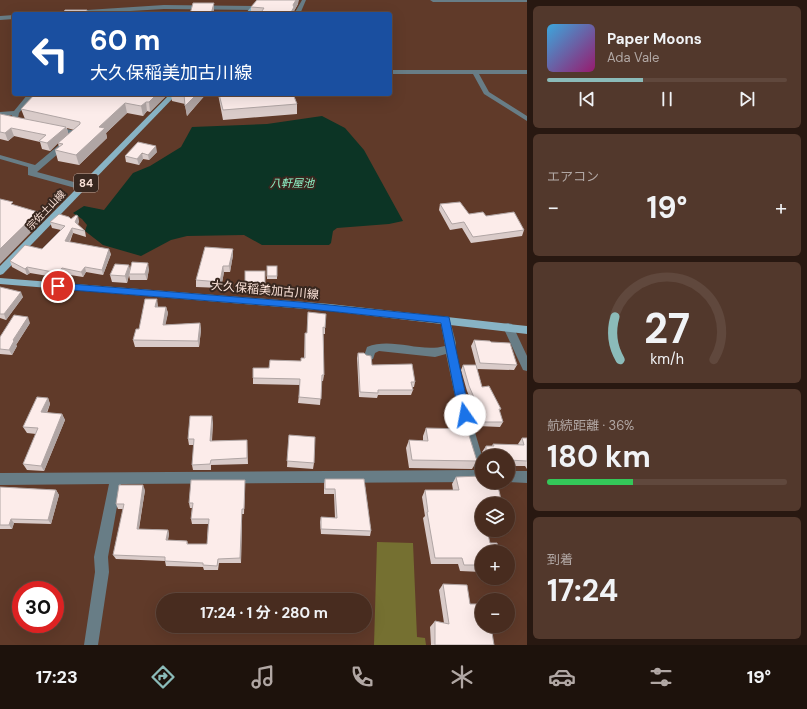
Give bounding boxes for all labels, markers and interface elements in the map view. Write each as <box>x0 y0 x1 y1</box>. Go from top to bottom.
text: 60 m <box>90 22 160 59</box>
icon: left <box>24 28 76 80</box>
text: Paper Moons <box>607 29 702 49</box>
text: Ada Vale <box>607 49 659 66</box>
text: 大久保稲美加古川線 <box>90 61 252 85</box>
icon: previous <box>576 88 598 110</box>
icon: pause <box>656 88 678 110</box>
icon: next <box>736 88 758 110</box>
text: エアコン <box>547 168 599 185</box>
road number: 84 <box>74 174 98 192</box>
water label: 八軒屋池 <box>270 176 315 190</box>
street label: 宗佐土山線 <box>24 188 68 232</box>
text: 19° <box>647 188 687 227</box>
text: − <box>547 193 559 222</box>
text: + <box>775 193 787 222</box>
pin <box>41 269 75 303</box>
icon: arrive <box>47 275 69 297</box>
street label: 大久保稲美加古川線 <box>211 277 319 303</box>
text: 27 <box>644 302 690 356</box>
text: km/h <box>650 350 684 368</box>
position arrow <box>444 394 486 436</box>
text: 航続距離 · 36% <box>547 417 634 434</box>
text: 180 km <box>547 437 651 476</box>
map controls <box>475 449 515 633</box>
button: search <box>475 449 515 489</box>
button: layers <box>475 497 515 537</box>
button: + <box>475 545 515 585</box>
text: 到着 <box>547 551 573 568</box>
text: 17:24 <box>547 571 618 610</box>
speed limit sign: 30 <box>12 581 64 633</box>
button: − <box>475 593 515 633</box>
text: 17:24 · 1 分 · 280 m <box>200 603 328 623</box>
icon: directions <box>149 663 177 691</box>
icon: music <box>249 663 277 691</box>
icon: phone <box>348 663 376 691</box>
icon: climate <box>448 663 476 691</box>
icon: car <box>548 663 576 691</box>
icon: filters <box>647 663 675 691</box>
text: 17:23 <box>36 665 78 689</box>
text: 19° <box>747 665 771 689</box>

